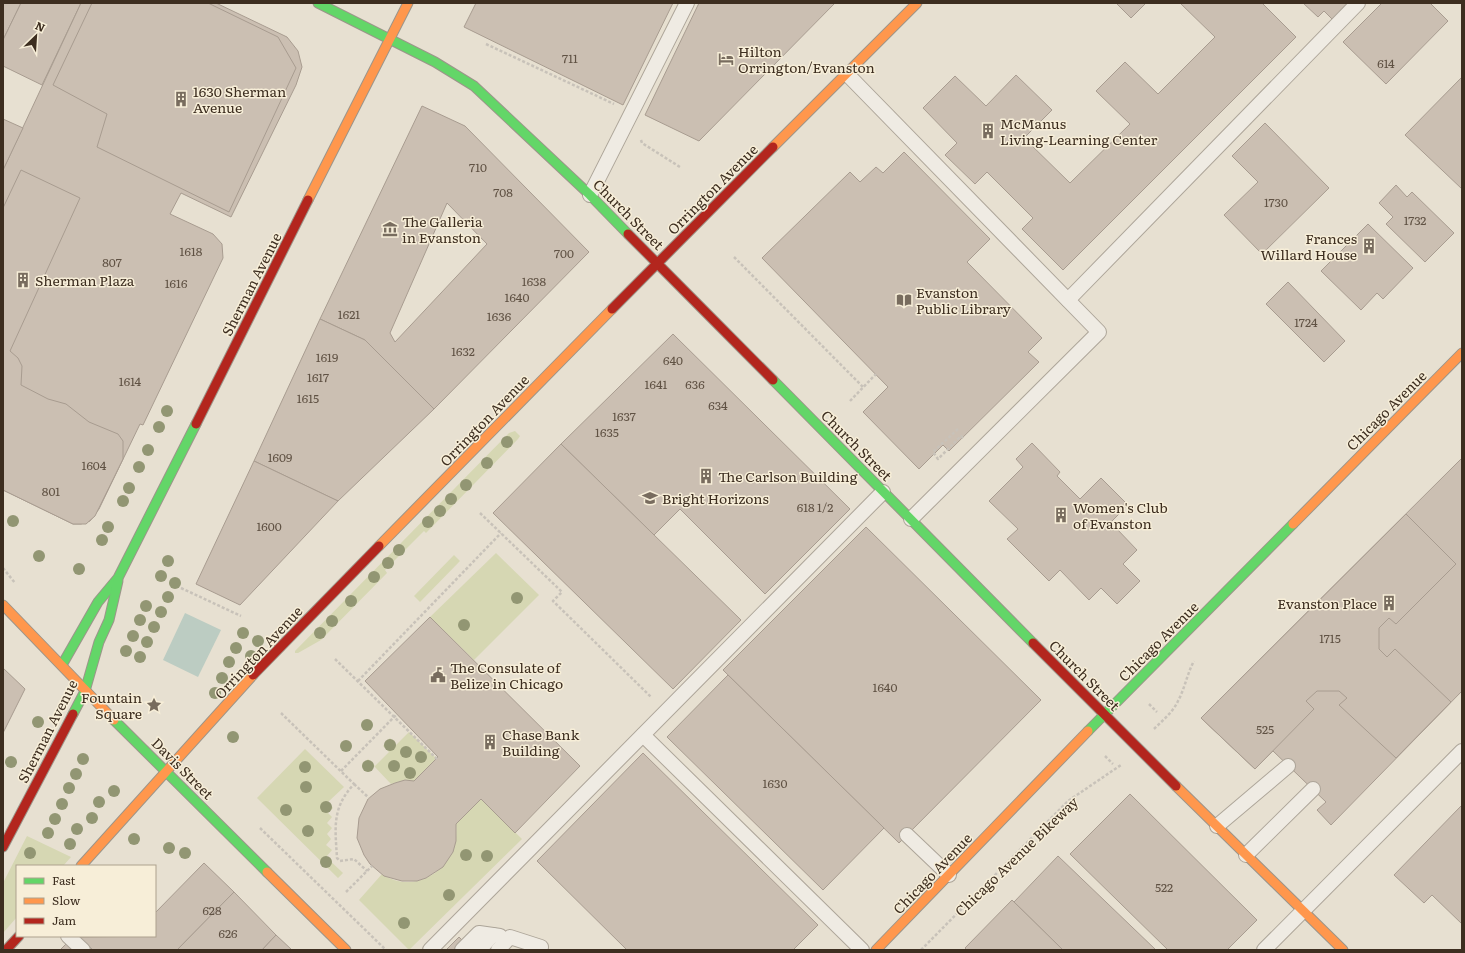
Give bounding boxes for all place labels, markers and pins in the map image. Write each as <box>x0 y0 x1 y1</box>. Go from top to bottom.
place label: Hilton Orrington/Evanston <box>738 41 875 77</box>
hotel icon: Hilton Orrington/Evanston <box>717 50 735 68</box>
place label: 1630 Sherman Avenue <box>193 81 286 117</box>
building icon: 1630 Sherman Avenue <box>172 90 190 108</box>
place label: McManus Living-Learning Center <box>1000 113 1158 149</box>
building icon: McManus Living-Learning Center <box>979 122 997 140</box>
place label: The Galleria in Evanston <box>402 211 483 247</box>
museum icon: The Galleria in Evanston <box>381 220 399 238</box>
place label: Frances Willard House <box>1260 228 1357 264</box>
building icon: Frances Willard House <box>1360 237 1378 255</box>
place label: Sherman Plaza <box>35 270 135 290</box>
building icon: Sherman Plaza <box>14 271 32 289</box>
place label: Evanston Public Library <box>916 282 1012 318</box>
library icon: Evanston Public Library <box>895 291 913 309</box>
place label: The Carlson Building <box>718 466 858 486</box>
building icon: The Carlson Building <box>697 467 715 485</box>
place label: Bright Horizons <box>662 488 769 508</box>
school or university icon: Bright Horizons <box>641 489 659 507</box>
place label: Women's Club of Evanston <box>1073 497 1168 533</box>
building icon: Women's Club of Evanston <box>1052 506 1070 524</box>
place label: Evanston Place <box>1277 593 1377 613</box>
building icon: Evanston Place <box>1380 594 1398 612</box>
place label: The Consulate of Belize in Chicago <box>450 657 563 693</box>
public building icon: The Consulate of Belize in Chicago <box>429 666 447 684</box>
place label: Fountain Square <box>81 687 142 723</box>
place icon: Fountain Square <box>145 696 163 714</box>
place label: Chase Bank Building <box>502 724 580 760</box>
building icon: Chase Bank Building <box>481 733 499 751</box>

